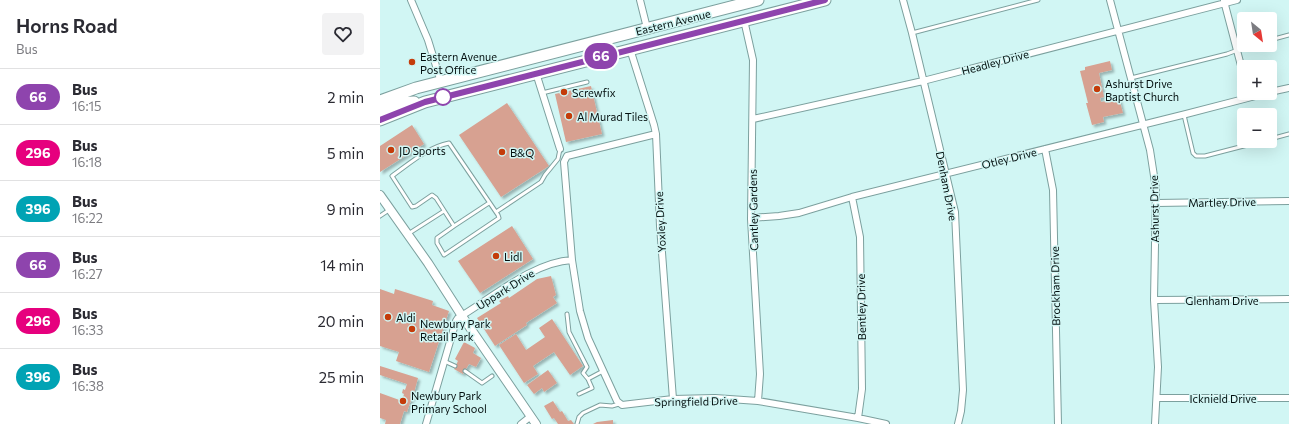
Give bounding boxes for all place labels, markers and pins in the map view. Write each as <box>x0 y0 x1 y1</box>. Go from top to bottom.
place label: Eastern Avenue Post Office <box>420 50 497 76</box>
marker: Eastern Avenue Post Office <box>407 57 417 67</box>
place label: Ashurst Drive Baptist Church <box>1105 77 1179 103</box>
marker: Ashurst Drive Baptist Church <box>1092 84 1102 94</box>
place label: Screwfix <box>572 86 616 99</box>
marker: Screwfix <box>559 87 569 97</box>
unlabelled marker <box>434 88 452 106</box>
place label: Al Murad Tiles <box>577 110 648 123</box>
marker: Al Murad Tiles <box>564 111 574 121</box>
place label: JD Sports <box>399 144 446 158</box>
marker: JD Sports <box>386 145 396 155</box>
place label: B&Q <box>510 146 534 159</box>
marker: B&Q <box>497 147 507 157</box>
place label: Lidl <box>504 250 522 263</box>
marker: Lidl <box>491 251 501 261</box>
place label: Aldi <box>396 311 416 324</box>
marker: Aldi <box>383 312 393 322</box>
place label: Newbury Park Retail Park <box>420 317 491 343</box>
marker: Newbury Park Retail Park <box>407 324 417 334</box>
place label: Newbury Park Primary School <box>411 389 487 415</box>
marker: Newbury Park Primary School <box>398 396 408 406</box>

